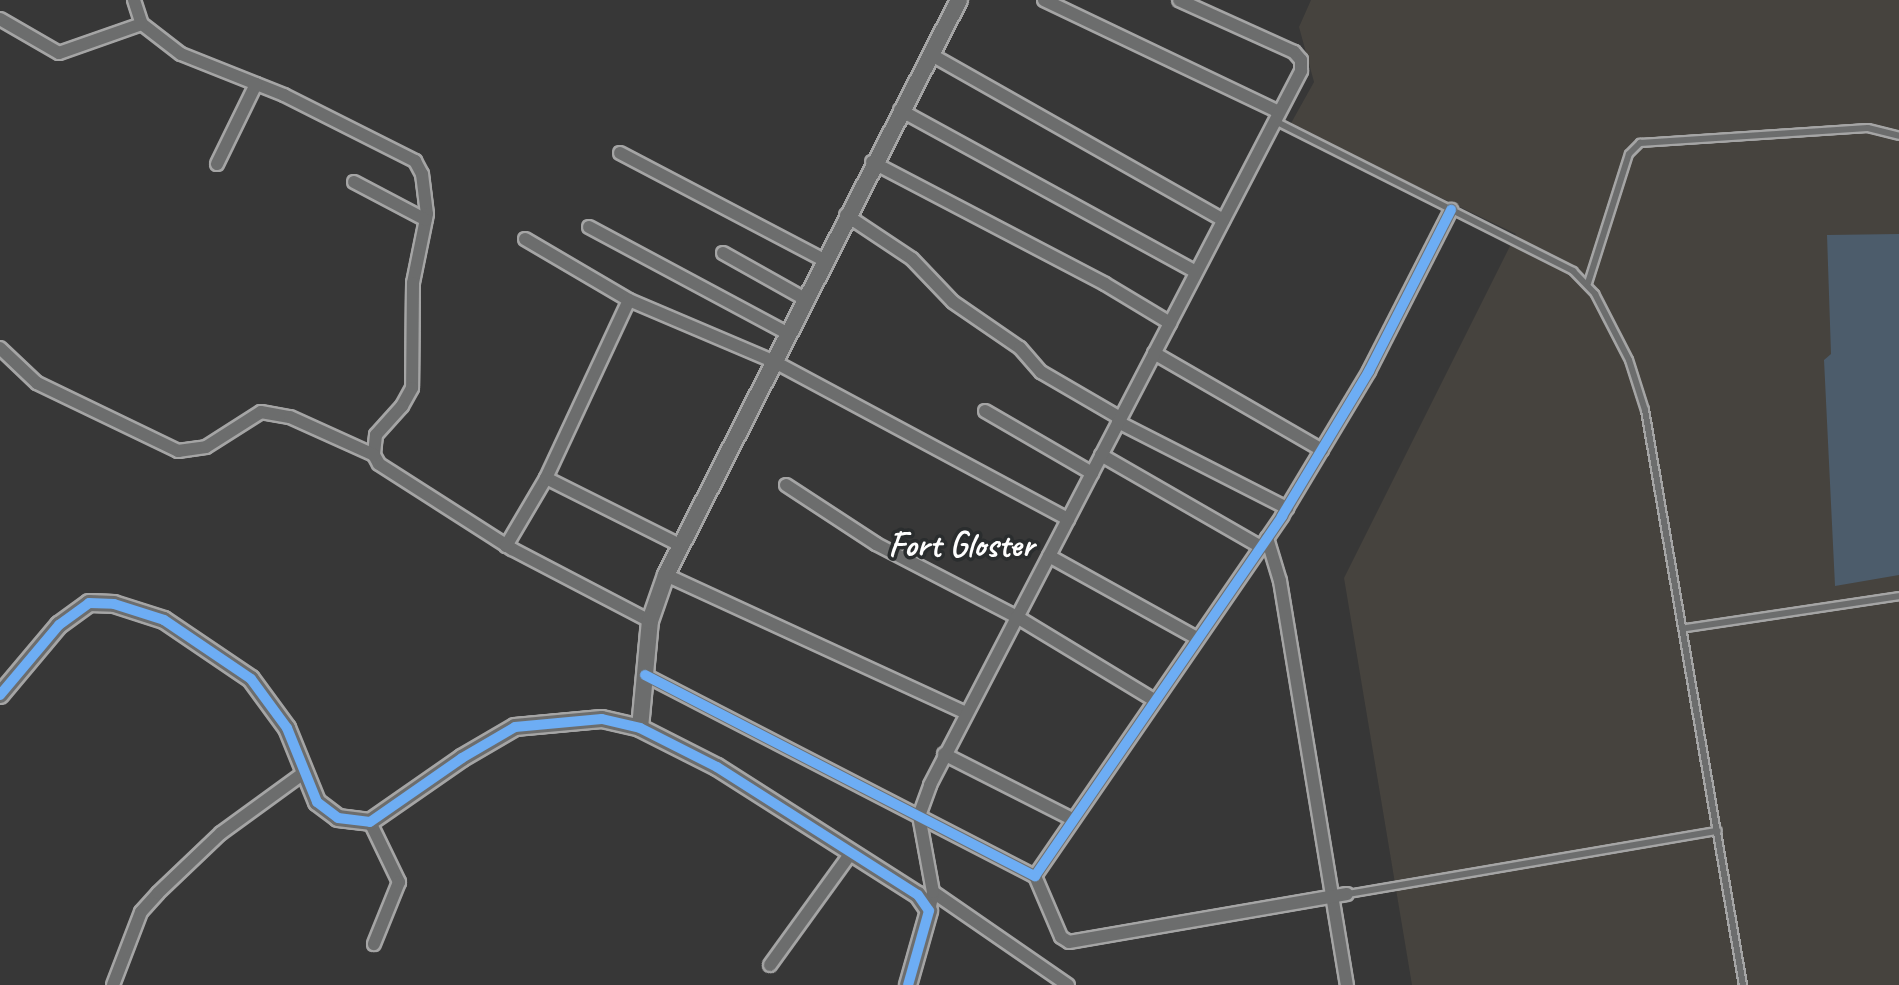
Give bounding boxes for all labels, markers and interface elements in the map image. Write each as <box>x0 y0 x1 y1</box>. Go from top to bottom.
district label: Fort Gloster <box>888 524 1034 566</box>

